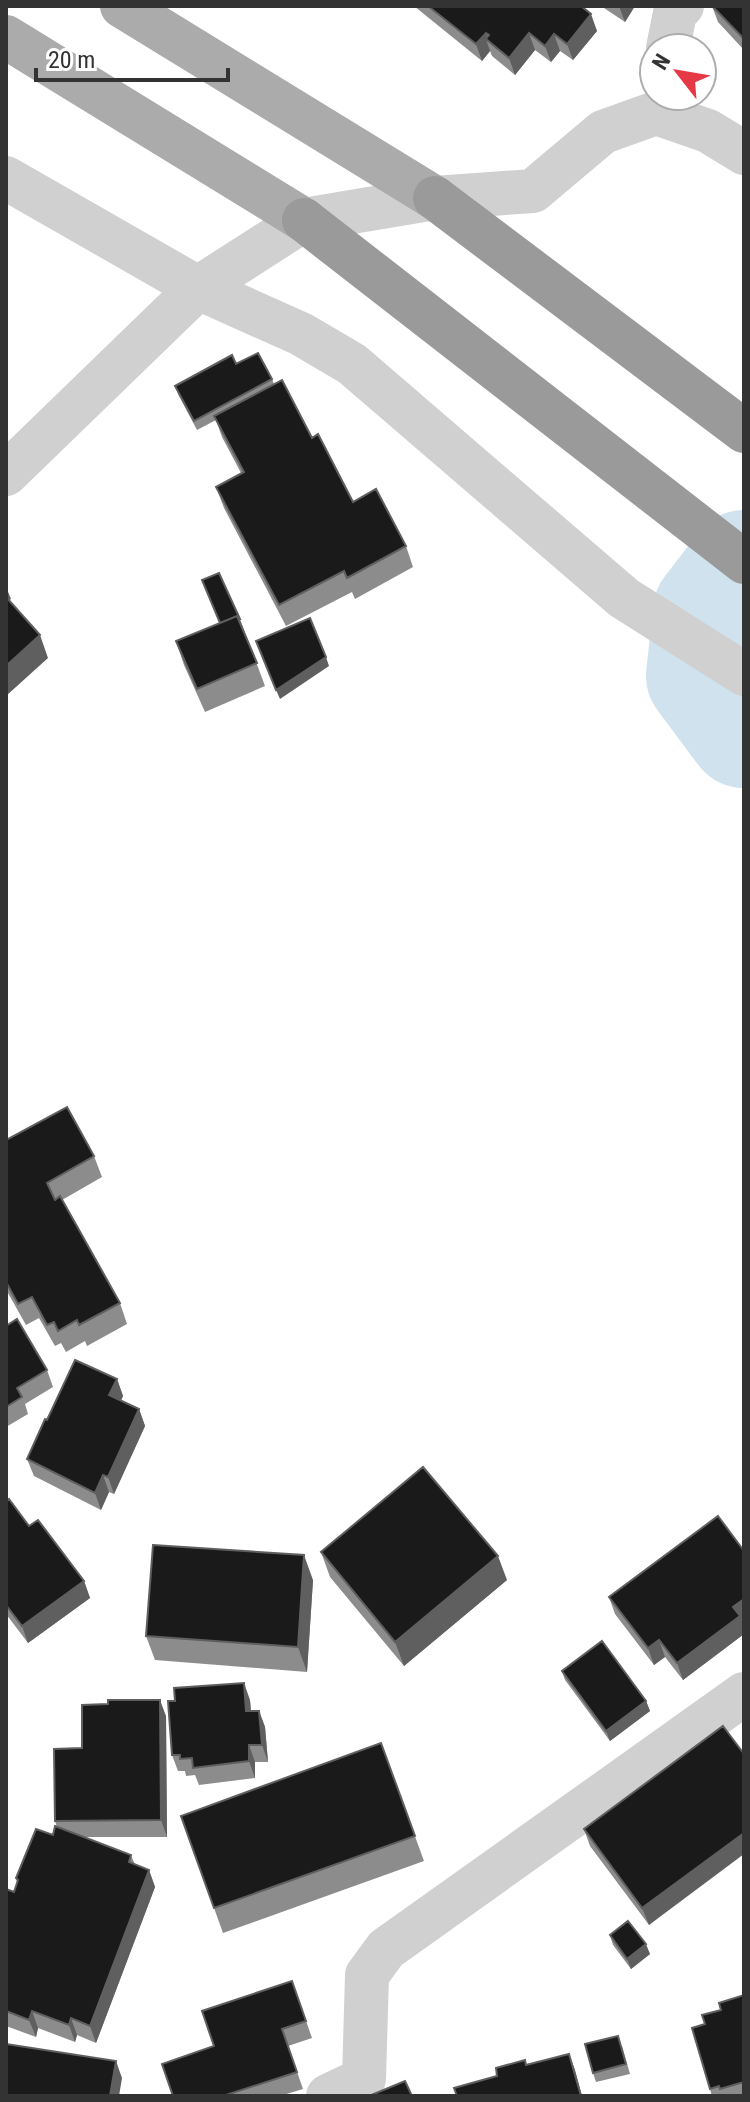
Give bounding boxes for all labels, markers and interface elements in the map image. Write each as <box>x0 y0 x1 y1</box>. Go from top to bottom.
scale bar <box>36 32 228 82</box>
north arrow <box>638 32 718 112</box>
text: 20 m <box>48 46 95 74</box>
text: N <box>647 50 675 74</box>

